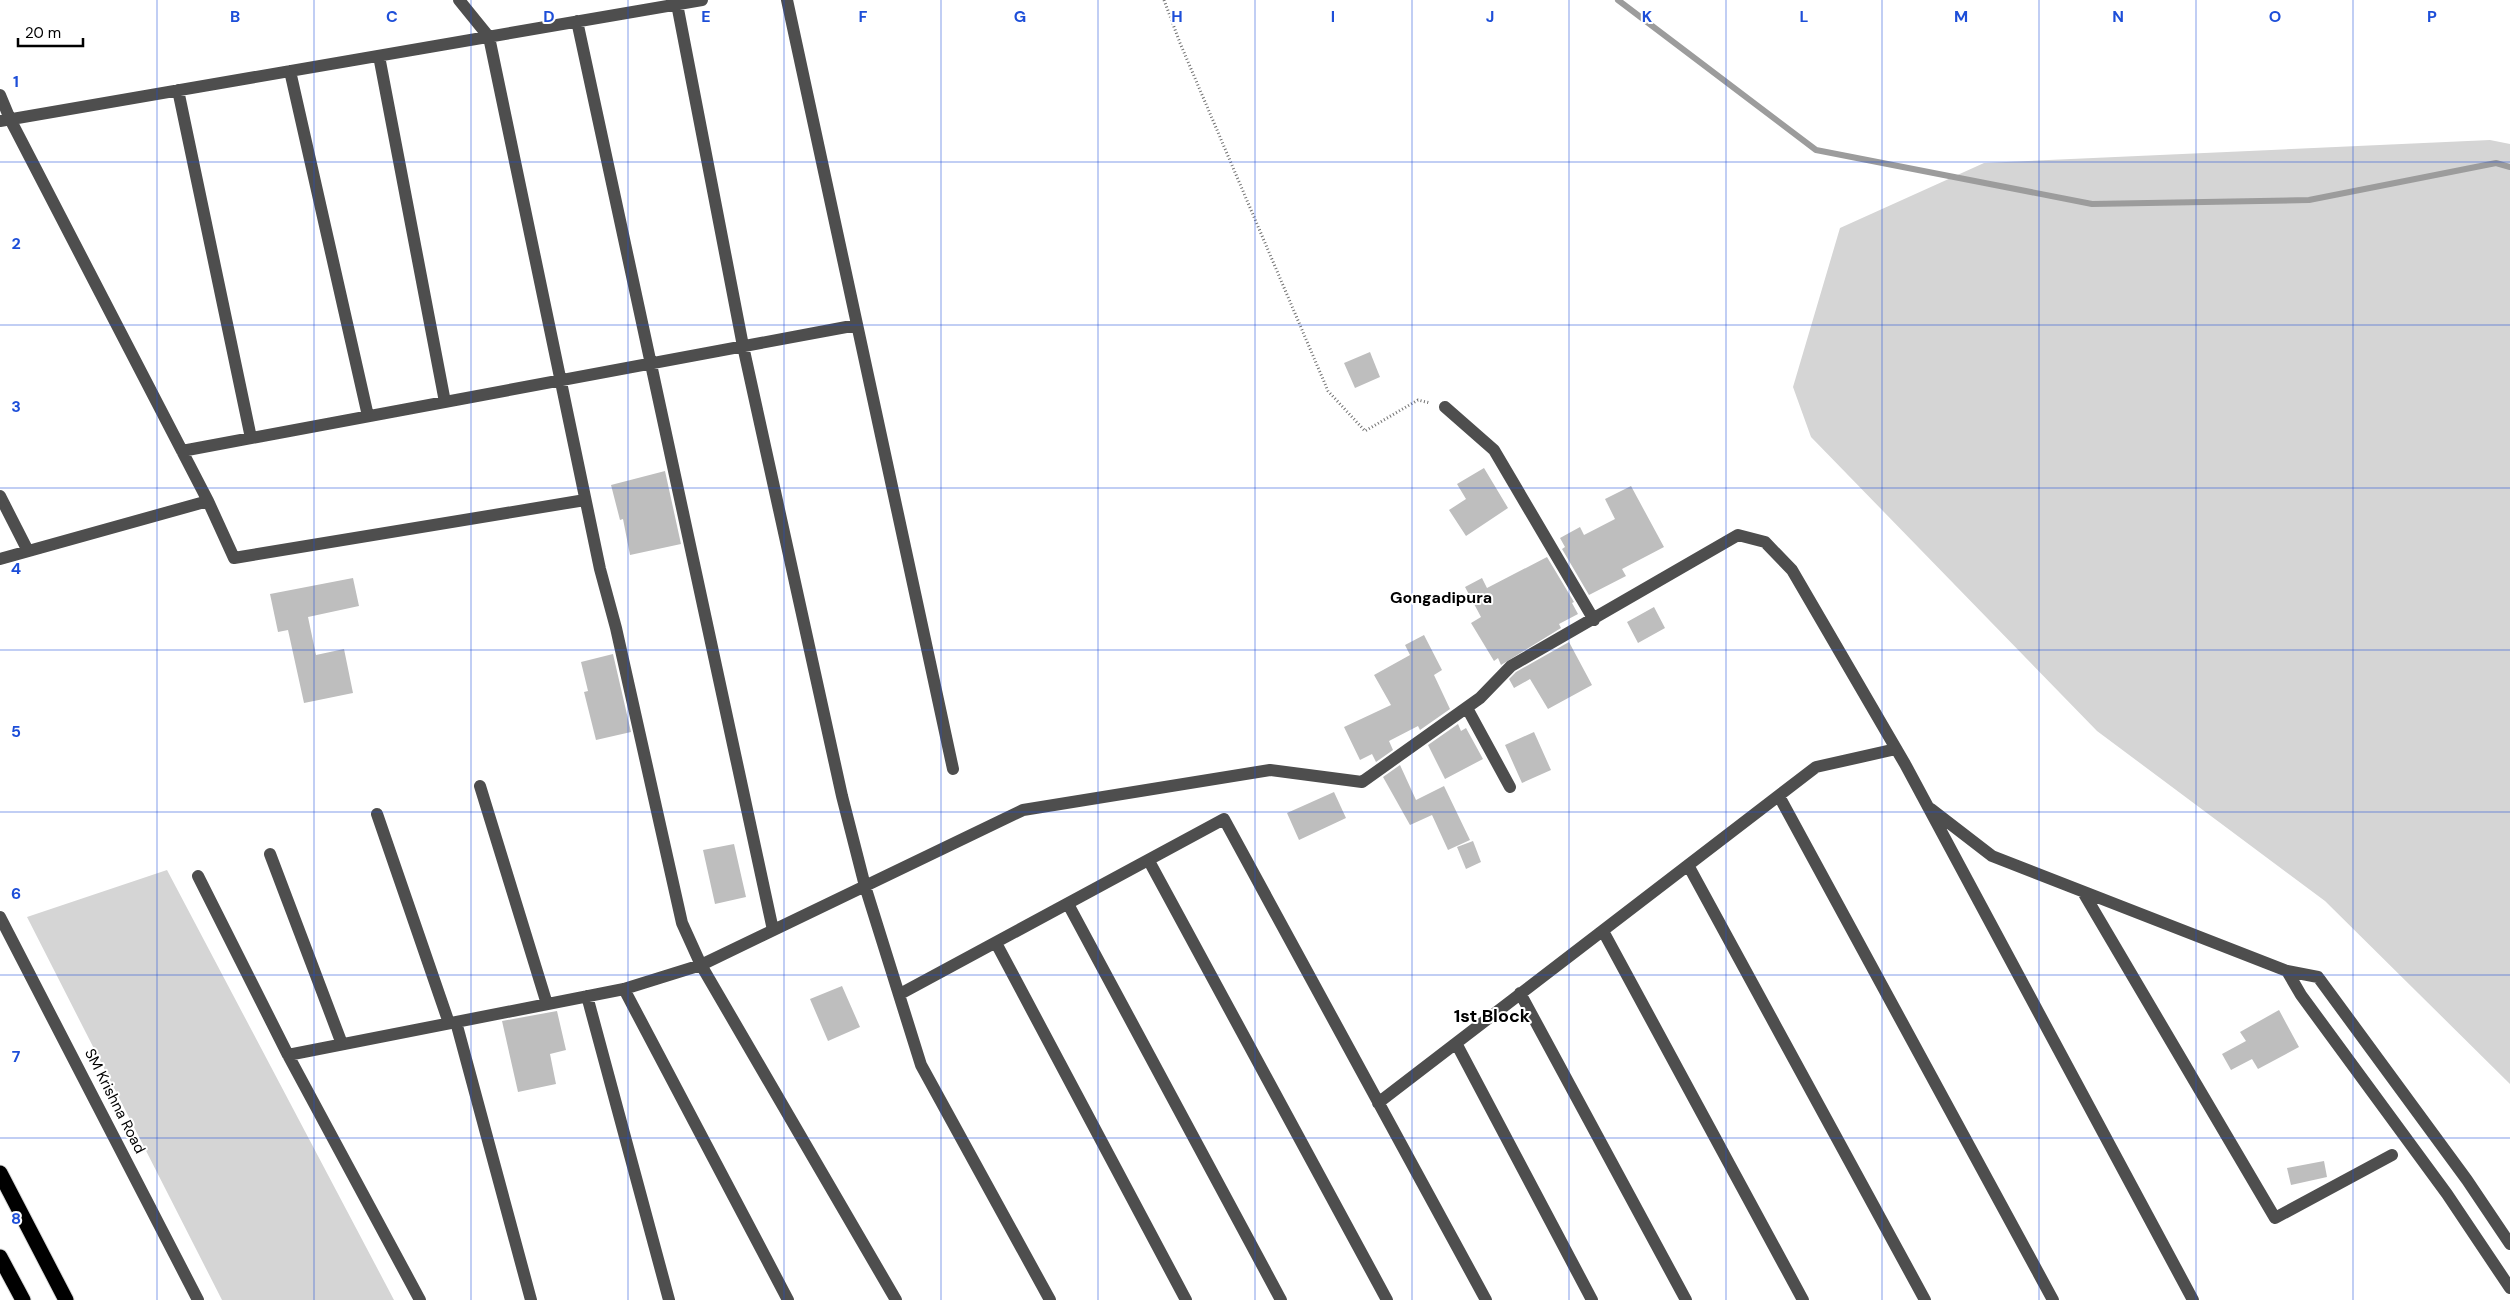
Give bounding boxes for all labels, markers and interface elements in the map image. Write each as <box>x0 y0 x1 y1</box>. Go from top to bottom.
text: B <box>230 6 240 27</box>
text: C <box>386 6 398 27</box>
text: D <box>543 6 555 27</box>
text: E <box>701 6 711 27</box>
text: F <box>859 6 868 27</box>
text: G <box>1014 6 1026 27</box>
text: H <box>1171 6 1183 27</box>
text: I <box>1331 6 1335 27</box>
text: J <box>1486 6 1494 27</box>
text: K <box>1642 6 1653 27</box>
text: L <box>1800 6 1809 27</box>
text: M <box>1954 6 1968 27</box>
text: N <box>2112 6 2124 27</box>
text: O <box>2269 6 2281 27</box>
text: P <box>2427 6 2437 27</box>
scale bar <box>18 15 82 47</box>
text: 20 m <box>25 23 61 43</box>
text: 1 <box>13 71 19 92</box>
text: 2 <box>11 233 21 254</box>
text: 3 <box>11 396 21 417</box>
text: 4 <box>11 558 21 579</box>
district label: Gongadipura <box>1390 587 1492 608</box>
text: 5 <box>11 721 21 742</box>
text: 6 <box>11 883 21 904</box>
district label: 1st Block <box>1454 1004 1531 1028</box>
street label: SM Krishna Road <box>80 1045 150 1157</box>
text: 7 <box>12 1046 21 1067</box>
text: 8 <box>11 1208 21 1229</box>

